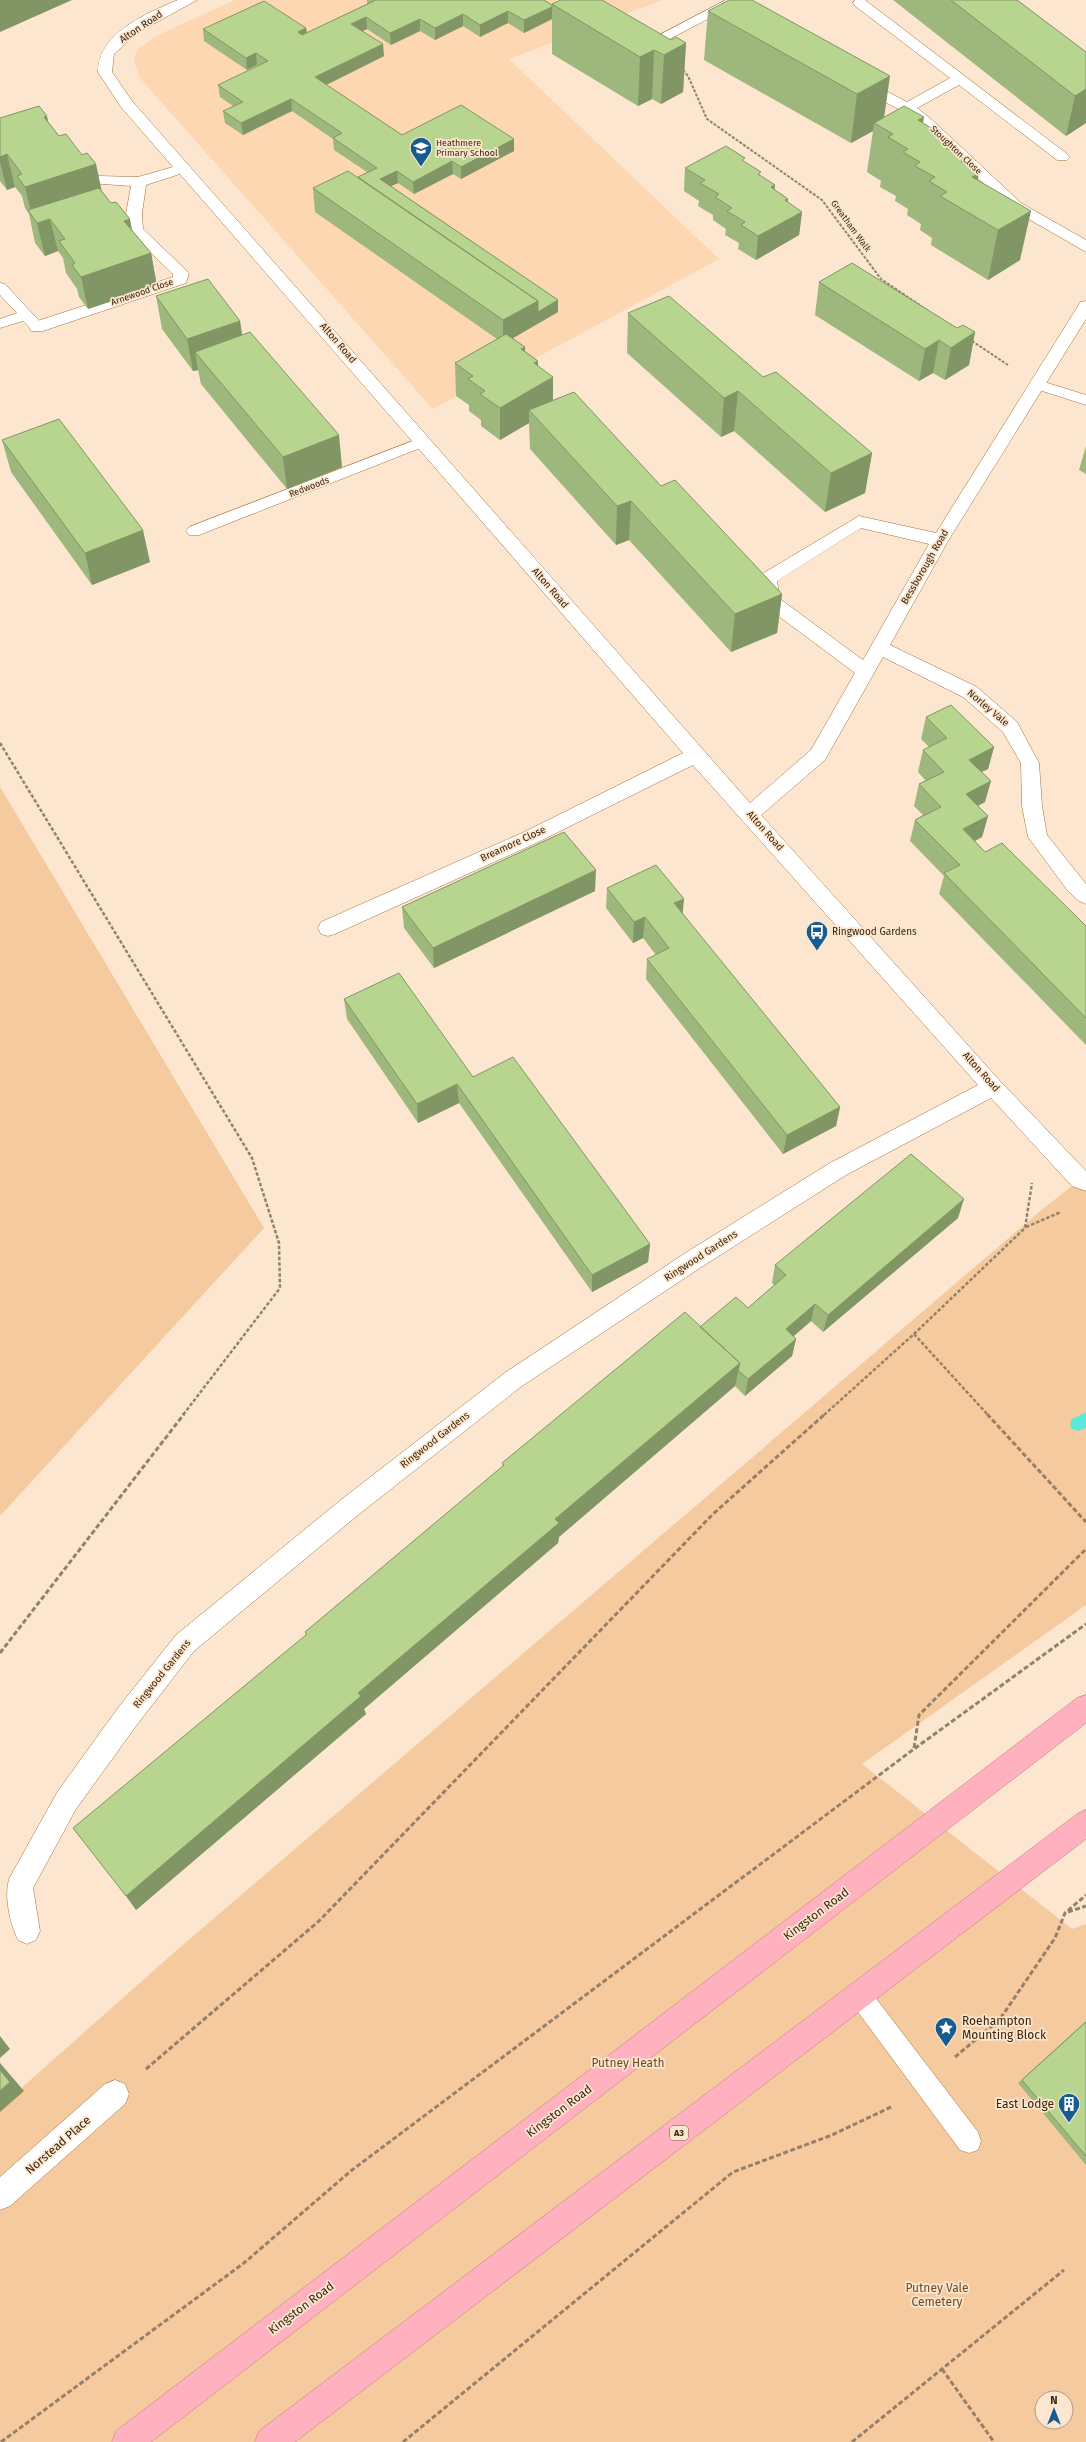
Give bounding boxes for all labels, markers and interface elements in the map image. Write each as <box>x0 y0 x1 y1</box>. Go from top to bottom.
street label: Alton Road <box>117 8 165 46</box>
street label: Stoughton Close <box>928 124 984 176</box>
school or university icon: Heathmere Primary School <box>408 135 434 168</box>
place label: Heathmere Primary School <box>436 138 498 158</box>
street label: Greatham Walk <box>829 198 873 254</box>
street label: Arnewood Close <box>109 277 175 307</box>
street label: Alton Road <box>317 320 359 366</box>
street label: Redwoods <box>288 475 330 499</box>
street label: Bessborough Road <box>899 527 951 607</box>
street label: Alton Road <box>529 565 571 611</box>
street label: Norley Vale <box>965 687 1011 729</box>
street label: Alton Road <box>744 809 786 853</box>
street label: Breamore Close <box>478 824 548 864</box>
bus stop icon: Ringwood Gardens <box>804 919 830 952</box>
place label: Ringwood Gardens <box>832 926 917 938</box>
street label: Alton Road <box>960 1050 1002 1094</box>
street label: Ringwood Gardens <box>662 1228 740 1284</box>
street label: Ringwood Gardens <box>398 1409 472 1471</box>
street label: Ringwood Gardens <box>131 1637 194 1711</box>
street label: Kingston Road <box>781 1885 851 1943</box>
place label: Roehampton Mounting Block <box>962 2014 1047 2042</box>
place icon: Roehampton Mounting Block <box>933 2015 959 2048</box>
park label: Putney Heath <box>591 2056 665 2070</box>
street label: Kingston Road <box>524 2082 594 2140</box>
building icon: East Lodge <box>1056 2091 1082 2124</box>
place label: East Lodge <box>996 2097 1054 2111</box>
street label: Norstead Place <box>23 2113 93 2177</box>
road number: A3 <box>670 2126 688 2140</box>
street label: Kingston Road <box>266 2279 336 2337</box>
park label: Putney Vale Cemetery <box>905 2281 969 2309</box>
north arrow <box>1034 2390 1074 2430</box>
text: N <box>1050 2394 1058 2407</box>

